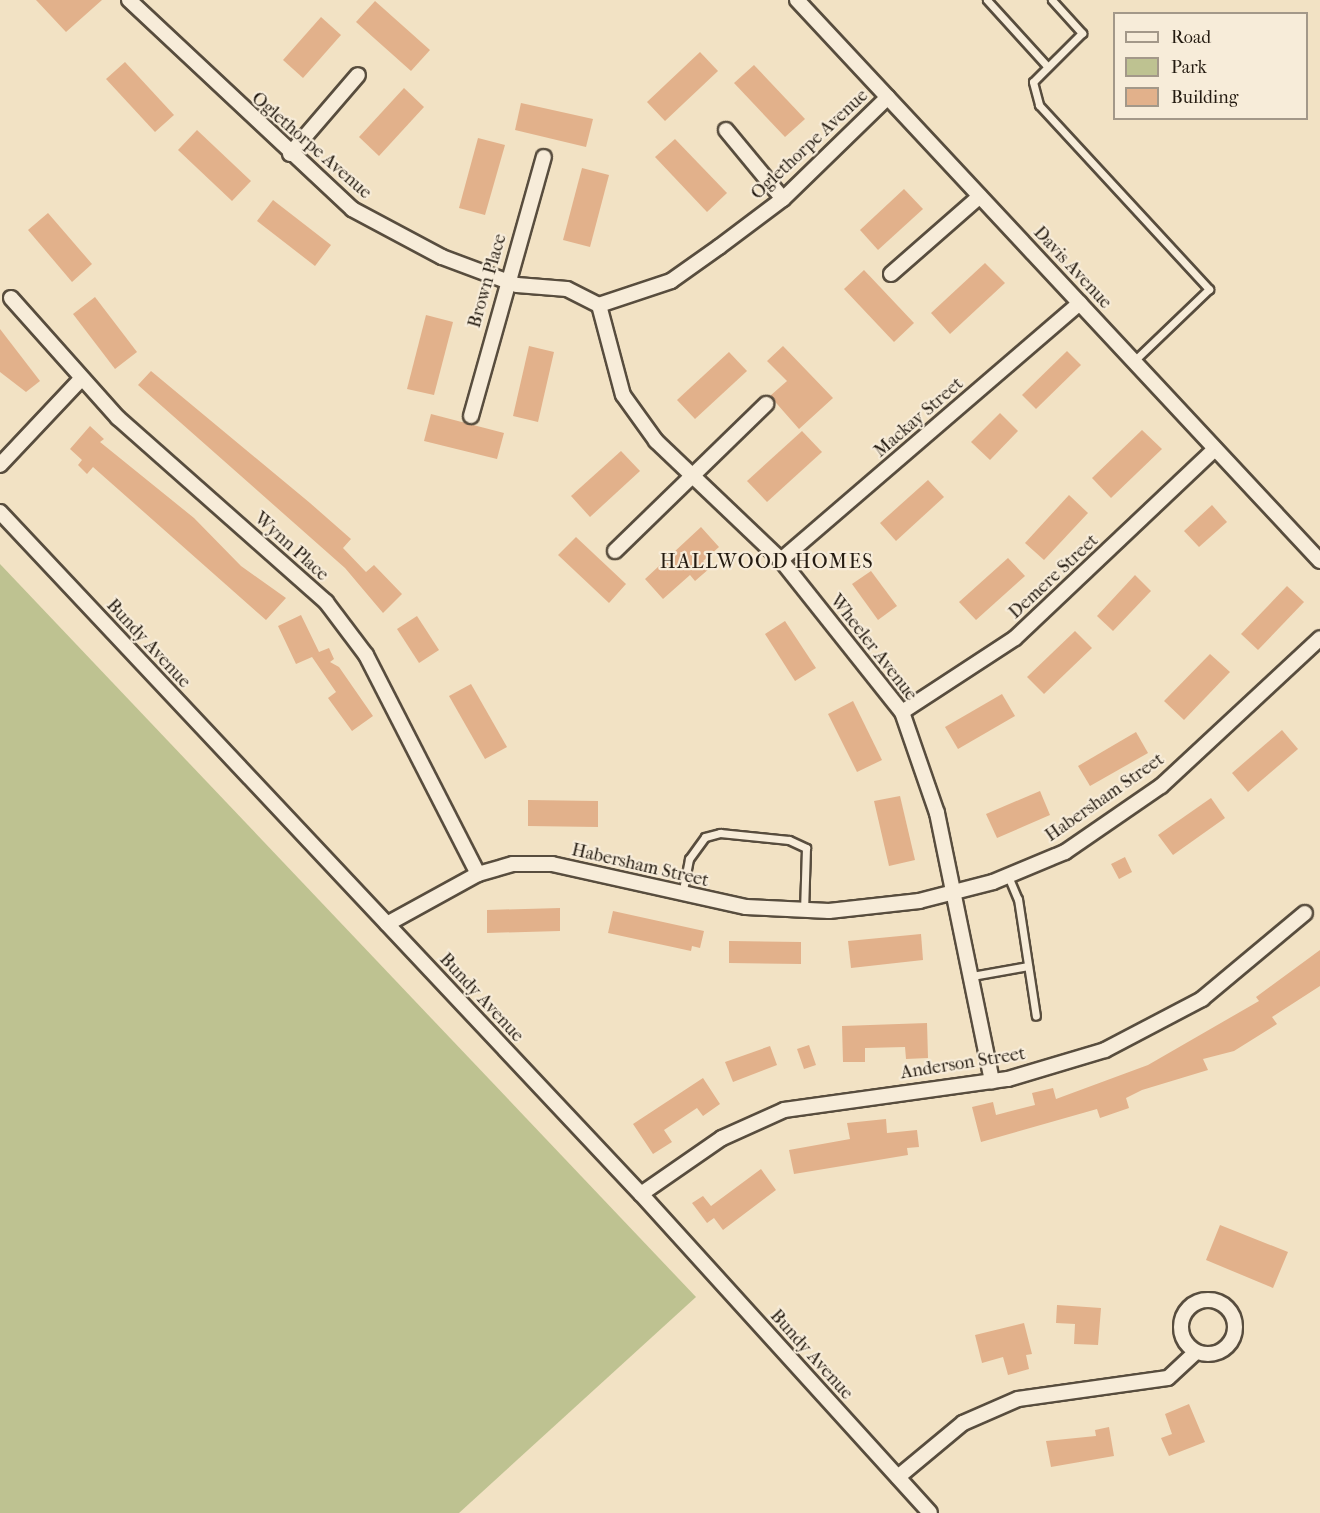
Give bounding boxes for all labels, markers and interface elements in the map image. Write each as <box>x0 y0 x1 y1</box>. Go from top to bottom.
legend <box>1113 12 1308 120</box>
text: Road <box>1171 27 1211 48</box>
text: Park <box>1171 57 1207 78</box>
street label: Oglethorpe Avenue <box>747 85 873 205</box>
text: Building <box>1171 87 1238 108</box>
street label: Oglethorpe Avenue <box>247 88 375 204</box>
street label: Davis Avenue <box>1028 222 1116 314</box>
street label: Brown Place <box>464 232 512 330</box>
street label: Mackay Street <box>870 373 968 463</box>
street label: Wynn Place <box>249 508 333 586</box>
street label: Demere Street <box>1005 530 1103 624</box>
district label: HALLWOOD HOMES <box>660 549 874 573</box>
street label: Wheeler Avenue <box>825 591 921 705</box>
street label: Bundy Avenue <box>101 595 195 693</box>
street label: Habersham Street <box>1042 749 1168 847</box>
street label: Habersham Street <box>569 840 711 892</box>
street label: Bundy Avenue <box>434 949 528 1047</box>
street label: Anderson Street <box>899 1043 1027 1085</box>
street label: Bundy Avenue <box>765 1306 857 1404</box>

